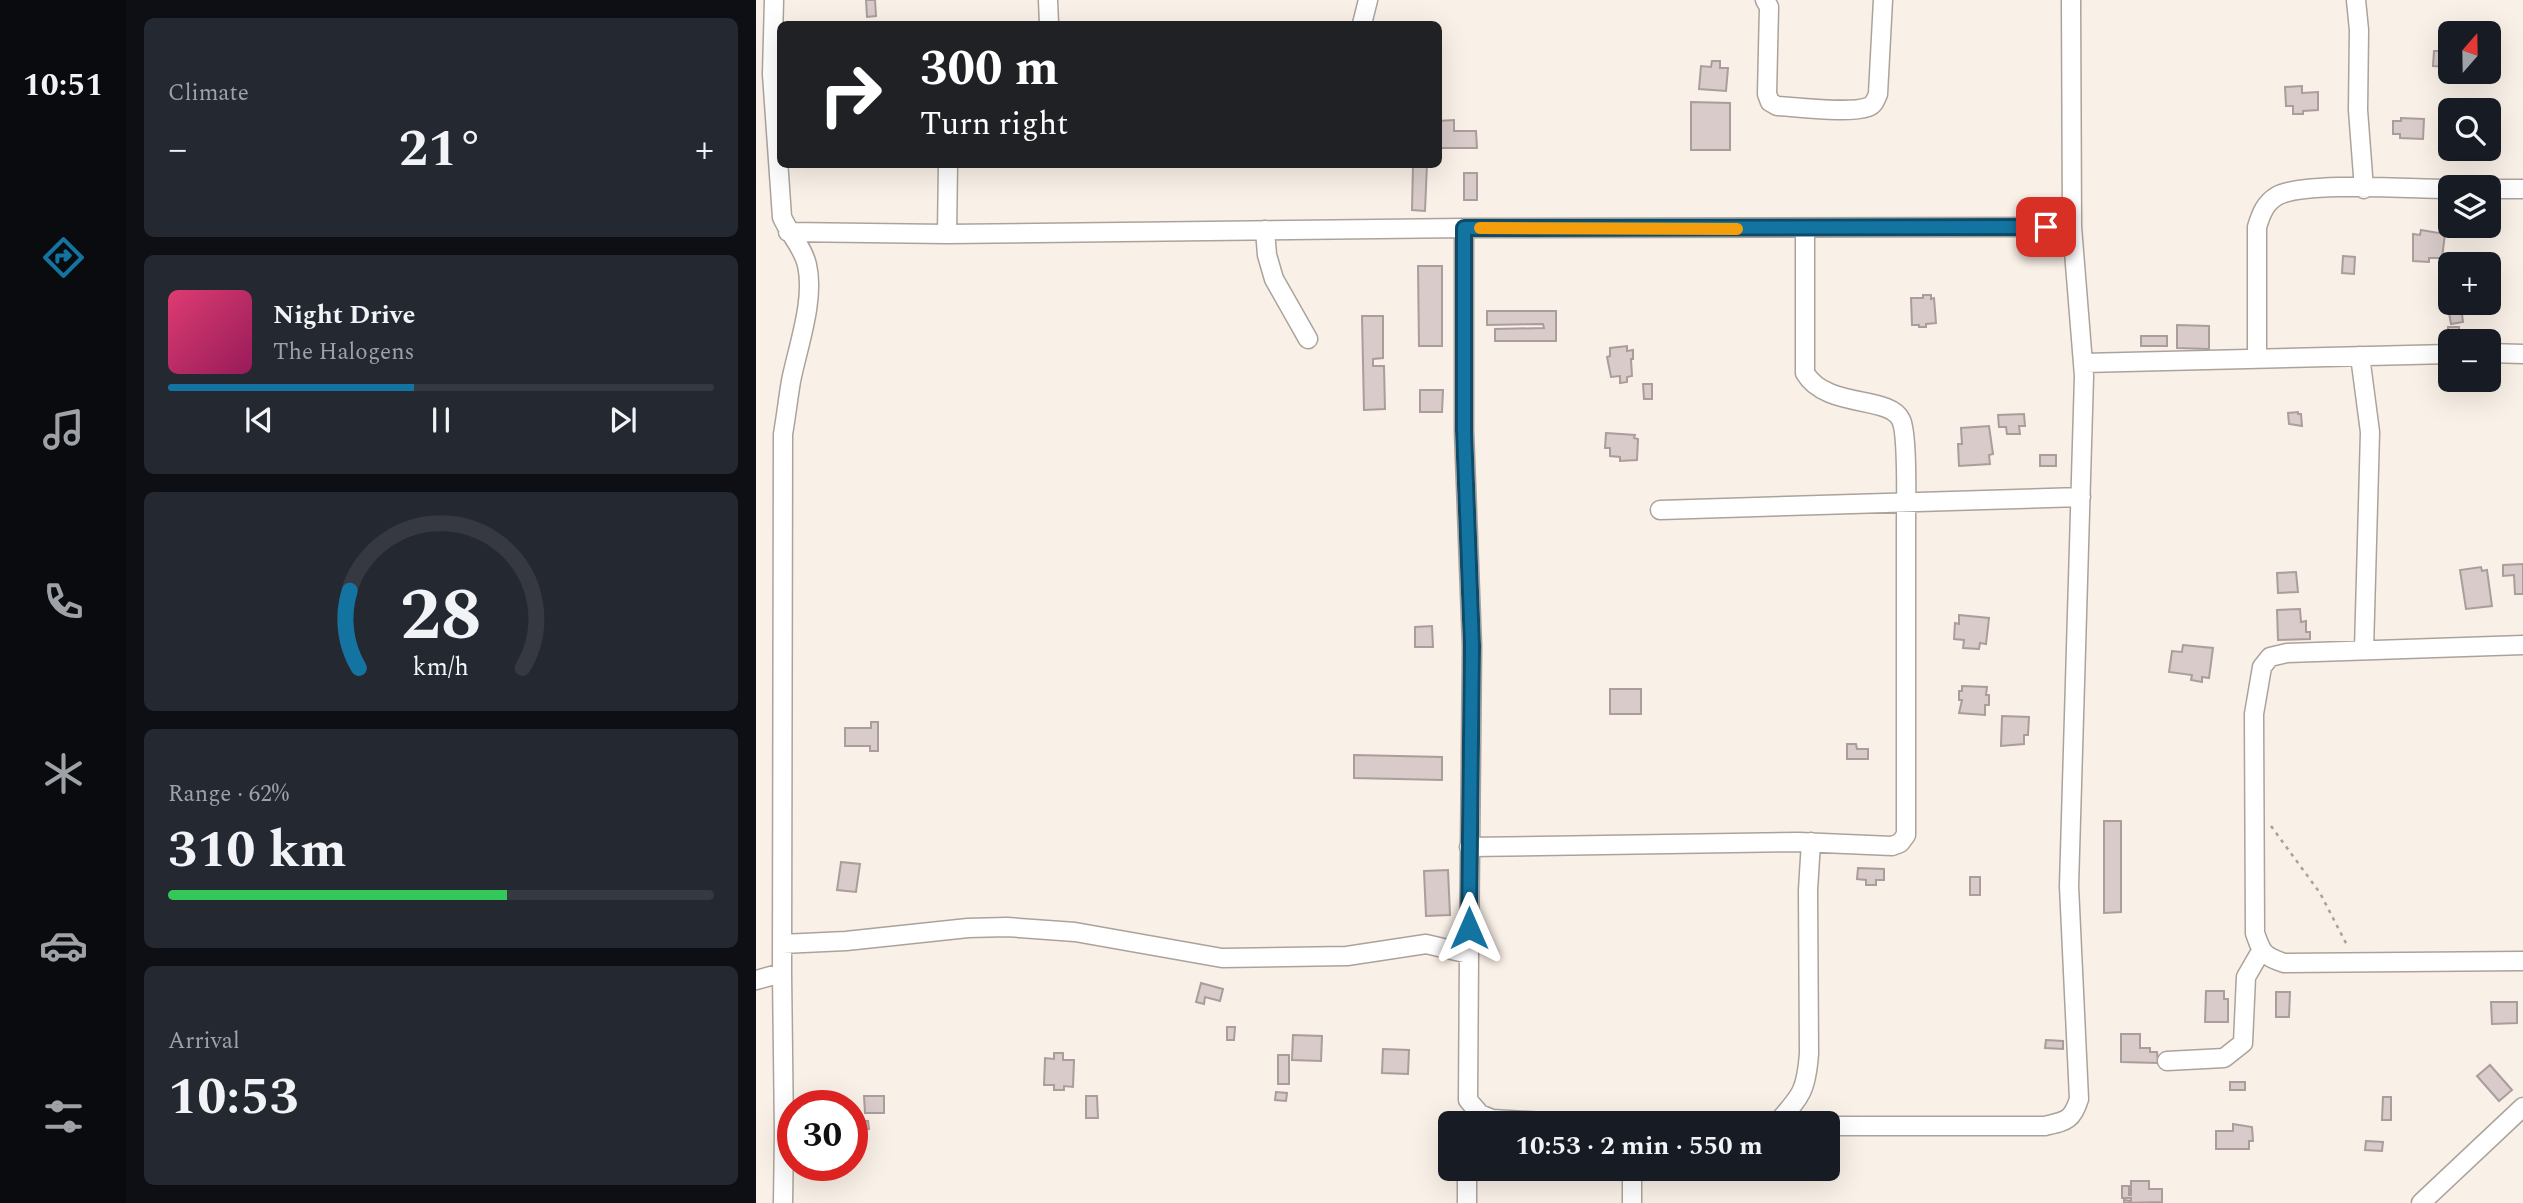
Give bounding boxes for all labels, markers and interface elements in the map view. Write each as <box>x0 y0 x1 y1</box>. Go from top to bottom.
north arrow <box>2438 21 2501 84</box>
map controls <box>2438 21 2501 392</box>
text: 300 m <box>920 32 1059 107</box>
icon: right <box>805 49 896 140</box>
text: 10:51 <box>23 61 103 110</box>
text: Climate <box>168 76 249 111</box>
button: search <box>2438 98 2501 161</box>
text: Turn right <box>920 100 1068 149</box>
text: 21° <box>399 110 483 189</box>
text: − <box>168 121 187 179</box>
text: + <box>695 121 714 179</box>
button: layers <box>2438 175 2501 238</box>
pin <box>2016 197 2076 257</box>
icon: arrive <box>2027 208 2065 246</box>
icon: directions <box>39 233 88 282</box>
button: + <box>2438 252 2501 315</box>
text: Night Drive <box>273 295 415 335</box>
button: − <box>2438 329 2501 392</box>
text: The Halogens <box>273 335 415 370</box>
icon: previous <box>240 401 278 439</box>
icon: pause <box>422 401 460 439</box>
icon: next <box>604 401 642 439</box>
icon: music <box>39 405 88 454</box>
text: 28 <box>400 561 482 672</box>
icon: phone <box>39 577 88 626</box>
text: km/h <box>413 648 469 686</box>
icon: climate <box>39 749 88 798</box>
text: Range · 62% <box>168 777 289 812</box>
text: 310 km <box>168 811 347 890</box>
position arrow <box>1432 891 1506 965</box>
icon: car <box>39 921 88 970</box>
text: Arrival <box>168 1024 240 1059</box>
text: 10:53 <box>168 1058 299 1137</box>
speed limit sign: 30 <box>777 1090 868 1181</box>
icon: filters <box>39 1092 88 1141</box>
text: 10:53 · 2 min · 550 m <box>1515 1126 1763 1166</box>

